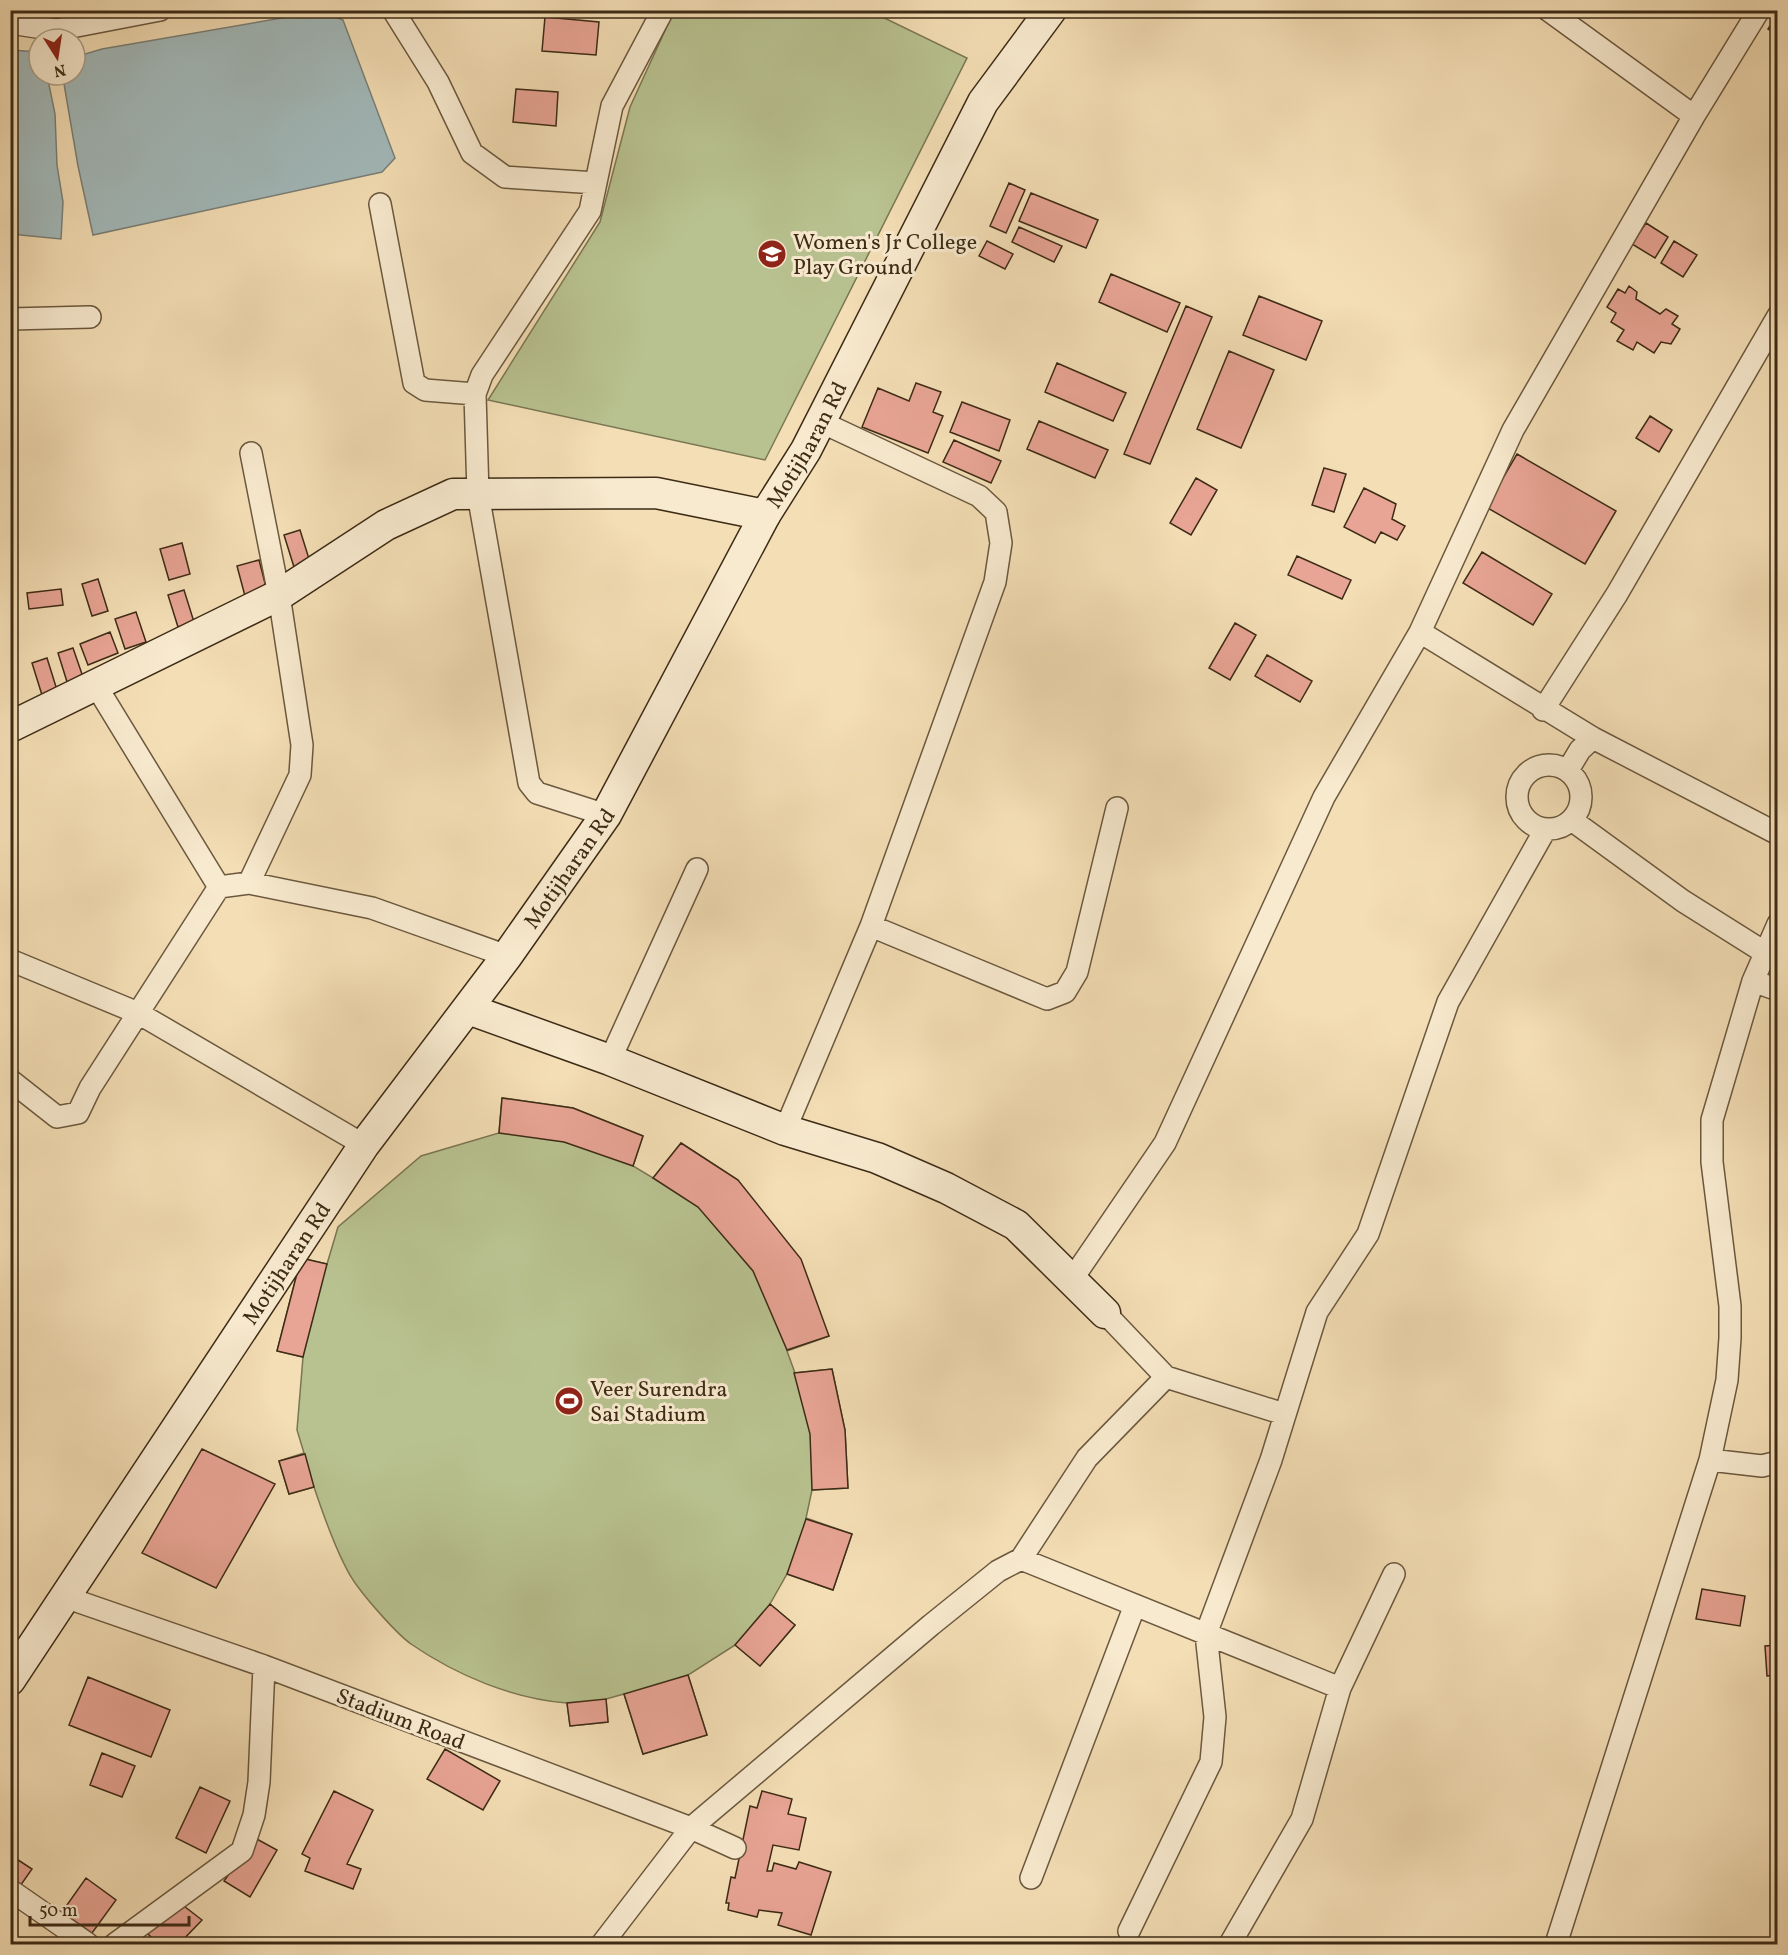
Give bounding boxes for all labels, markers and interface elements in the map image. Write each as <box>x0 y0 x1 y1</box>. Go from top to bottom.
north arrow <box>27 27 87 87</box>
text: N <box>51 58 68 82</box>
place label: Women's Jr College Play Ground <box>793 228 977 284</box>
school or university icon: Women's Jr College Play Ground <box>756 238 788 270</box>
street label: Motijharan Rd <box>760 377 856 515</box>
street label: Motijharan Rd <box>518 803 624 936</box>
street label: Motijharan Rd <box>236 1197 340 1332</box>
place label: Veer Surendra Sai Stadium <box>590 1375 727 1431</box>
sports icon: Veer Surendra Sai Stadium <box>553 1385 585 1417</box>
street label: Stadium Road <box>331 1682 469 1759</box>
scale bar <box>30 1889 189 1927</box>
text: 50 m <box>39 1899 78 1924</box>

